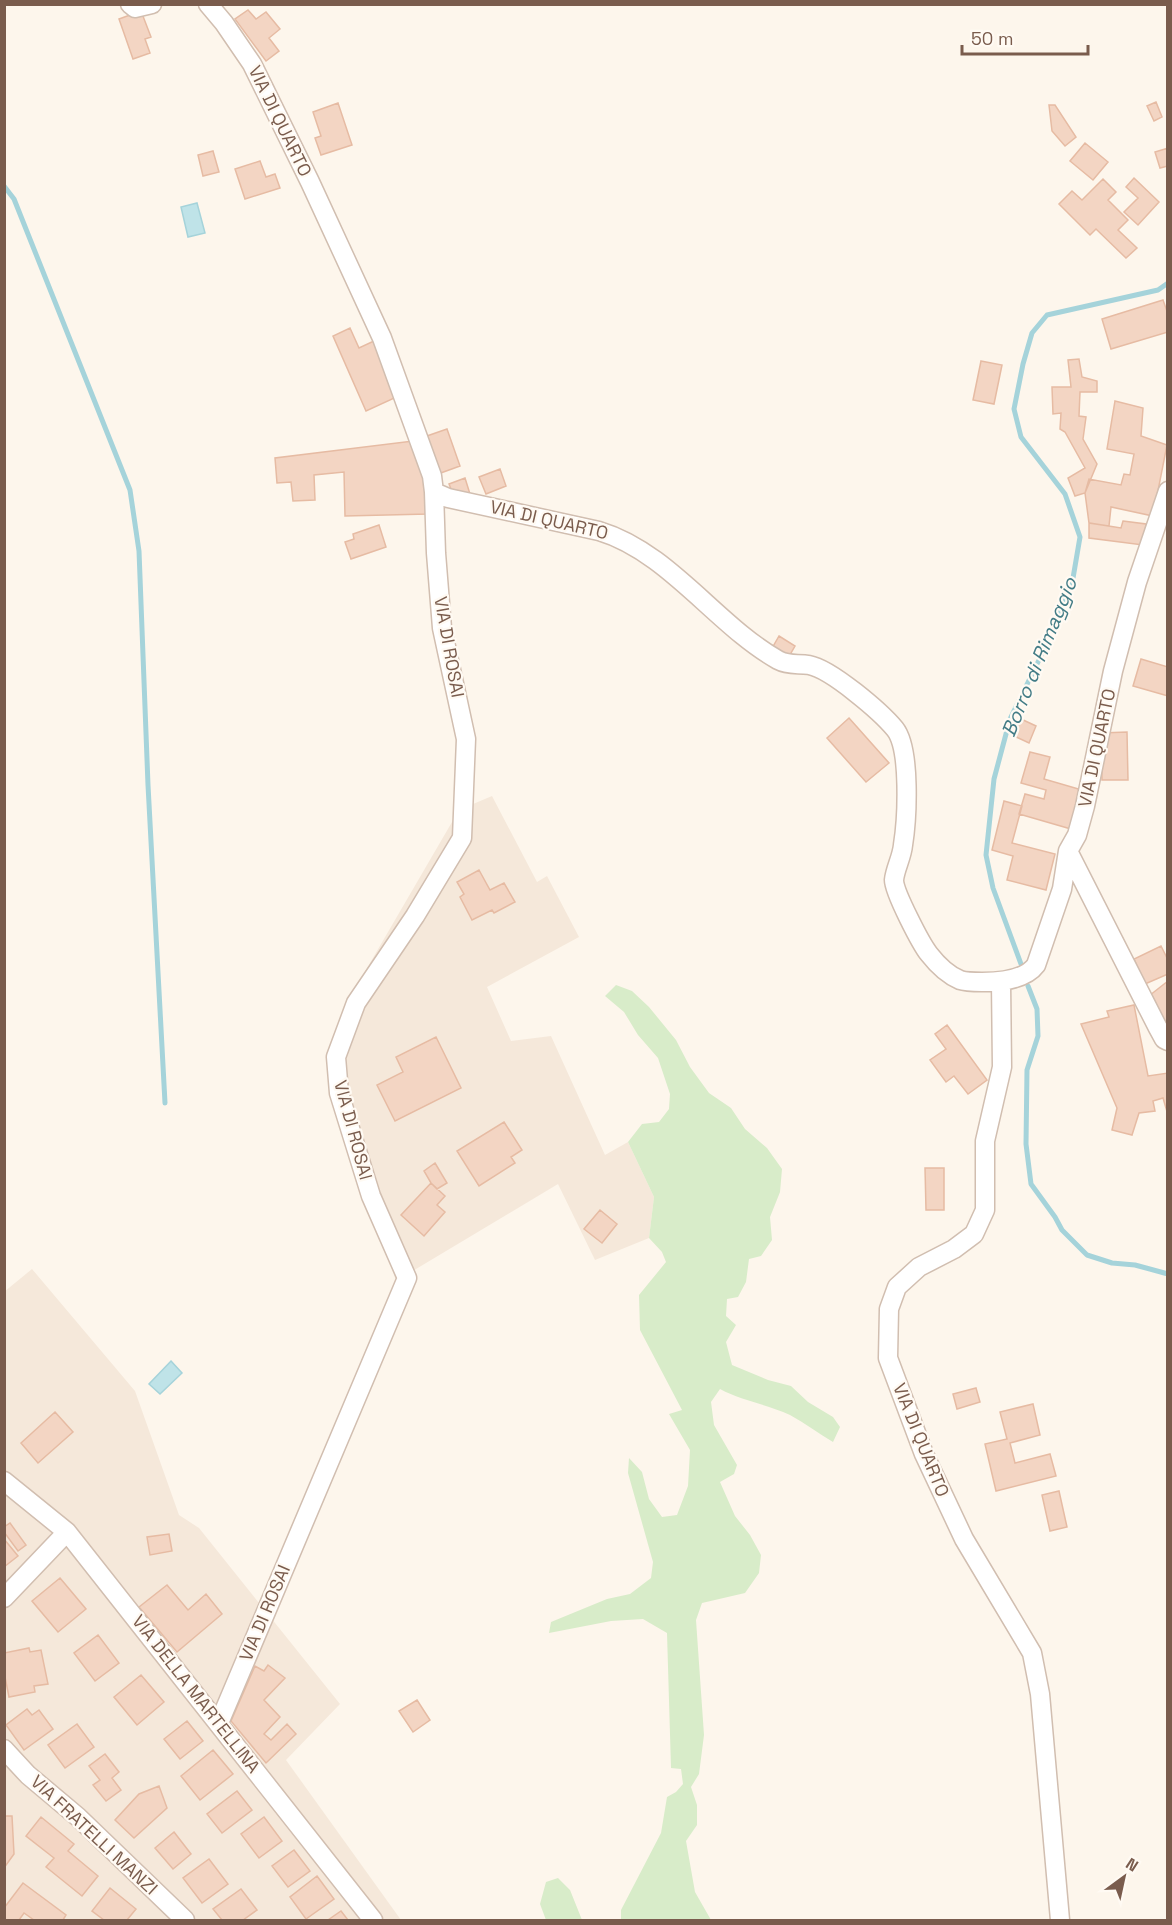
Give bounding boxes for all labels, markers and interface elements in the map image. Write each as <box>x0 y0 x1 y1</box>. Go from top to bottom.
scale bar <box>962 18 1088 56</box>
text: 50 m <box>971 27 1013 50</box>
street label: VIA DI QUARTO <box>244 62 317 180</box>
street label: VIA DI QUARTO <box>488 495 610 544</box>
water label: Borro di Rimaggio <box>995 573 1083 740</box>
street label: VIA DI ROSAI <box>429 595 470 699</box>
street label: VIA DI QUARTO <box>1073 687 1120 809</box>
street label: VIA DI ROSAI <box>329 1077 378 1182</box>
street label: VIA DI QUARTO <box>888 1380 955 1500</box>
street label: VIA DI ROSAI <box>234 1561 295 1664</box>
street label: VIA DELLA MARTELLINA <box>127 1610 265 1778</box>
street label: VIA FRATELLI MANZI <box>26 1770 163 1899</box>
north arrow <box>1094 1847 1154 1907</box>
text: N <box>1122 1853 1142 1877</box>

